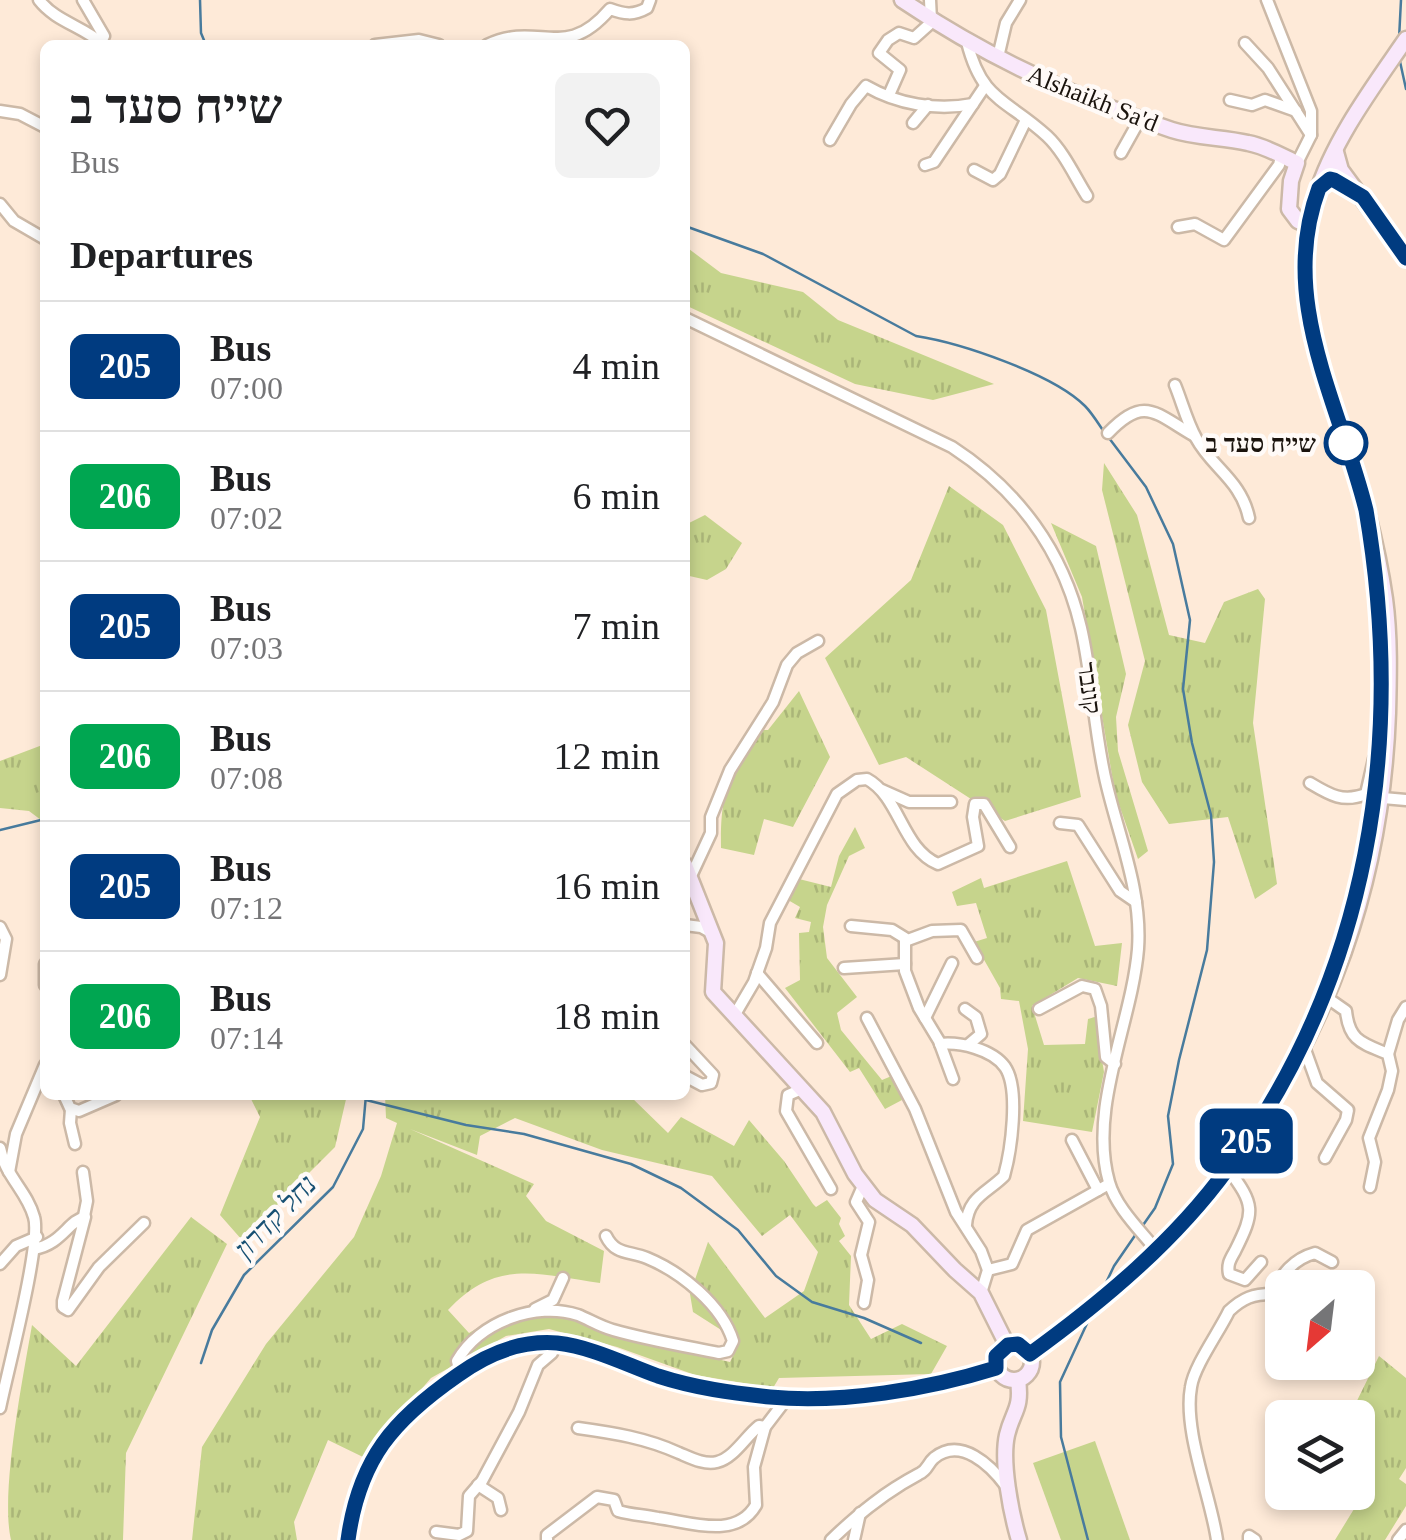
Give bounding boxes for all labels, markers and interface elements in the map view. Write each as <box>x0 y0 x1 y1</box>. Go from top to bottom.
street label: Alshaikh Sa'd <box>1024 60 1163 137</box>
button: heart <box>555 73 660 178</box>
text: שייח סעד ב <box>70 80 282 133</box>
text: Bus <box>70 144 120 180</box>
text: Departures <box>70 234 253 276</box>
text: Bus <box>210 327 271 369</box>
text: 4 min <box>572 345 660 387</box>
text: 205 <box>99 347 151 386</box>
text: 07:00 <box>210 370 283 406</box>
marker: שייח סעד ב <box>1325 422 1367 464</box>
place label: שייח סעד ב <box>1205 430 1316 457</box>
text: Bus <box>210 457 271 499</box>
text: 6 min <box>572 475 660 517</box>
text: 206 <box>99 477 151 516</box>
text: 07:02 <box>210 500 283 536</box>
text: Bus <box>210 587 271 629</box>
text: 7 min <box>572 605 660 647</box>
text: 205 <box>99 607 151 646</box>
text: 07:03 <box>210 630 283 666</box>
street label: קונבר <box>1073 660 1107 716</box>
text: Bus <box>210 717 271 759</box>
text: 12 min <box>553 735 660 777</box>
text: 206 <box>99 737 151 776</box>
text: 07:08 <box>210 760 283 796</box>
text: Bus <box>210 847 271 889</box>
text: 16 min <box>553 865 660 907</box>
text: 205 <box>99 867 151 906</box>
text: 07:12 <box>210 890 283 926</box>
text: Bus <box>210 977 271 1019</box>
text: 18 min <box>553 995 660 1037</box>
text: 206 <box>99 997 151 1036</box>
text: 07:14 <box>210 1020 283 1056</box>
line badge: 205 <box>1188 1108 1304 1174</box>
text: 205 <box>1220 1122 1272 1161</box>
water label: נחל קדרון <box>228 1168 323 1265</box>
north arrow <box>1265 1270 1375 1380</box>
map controls <box>1265 1270 1375 1510</box>
button: layers <box>1265 1400 1375 1510</box>

